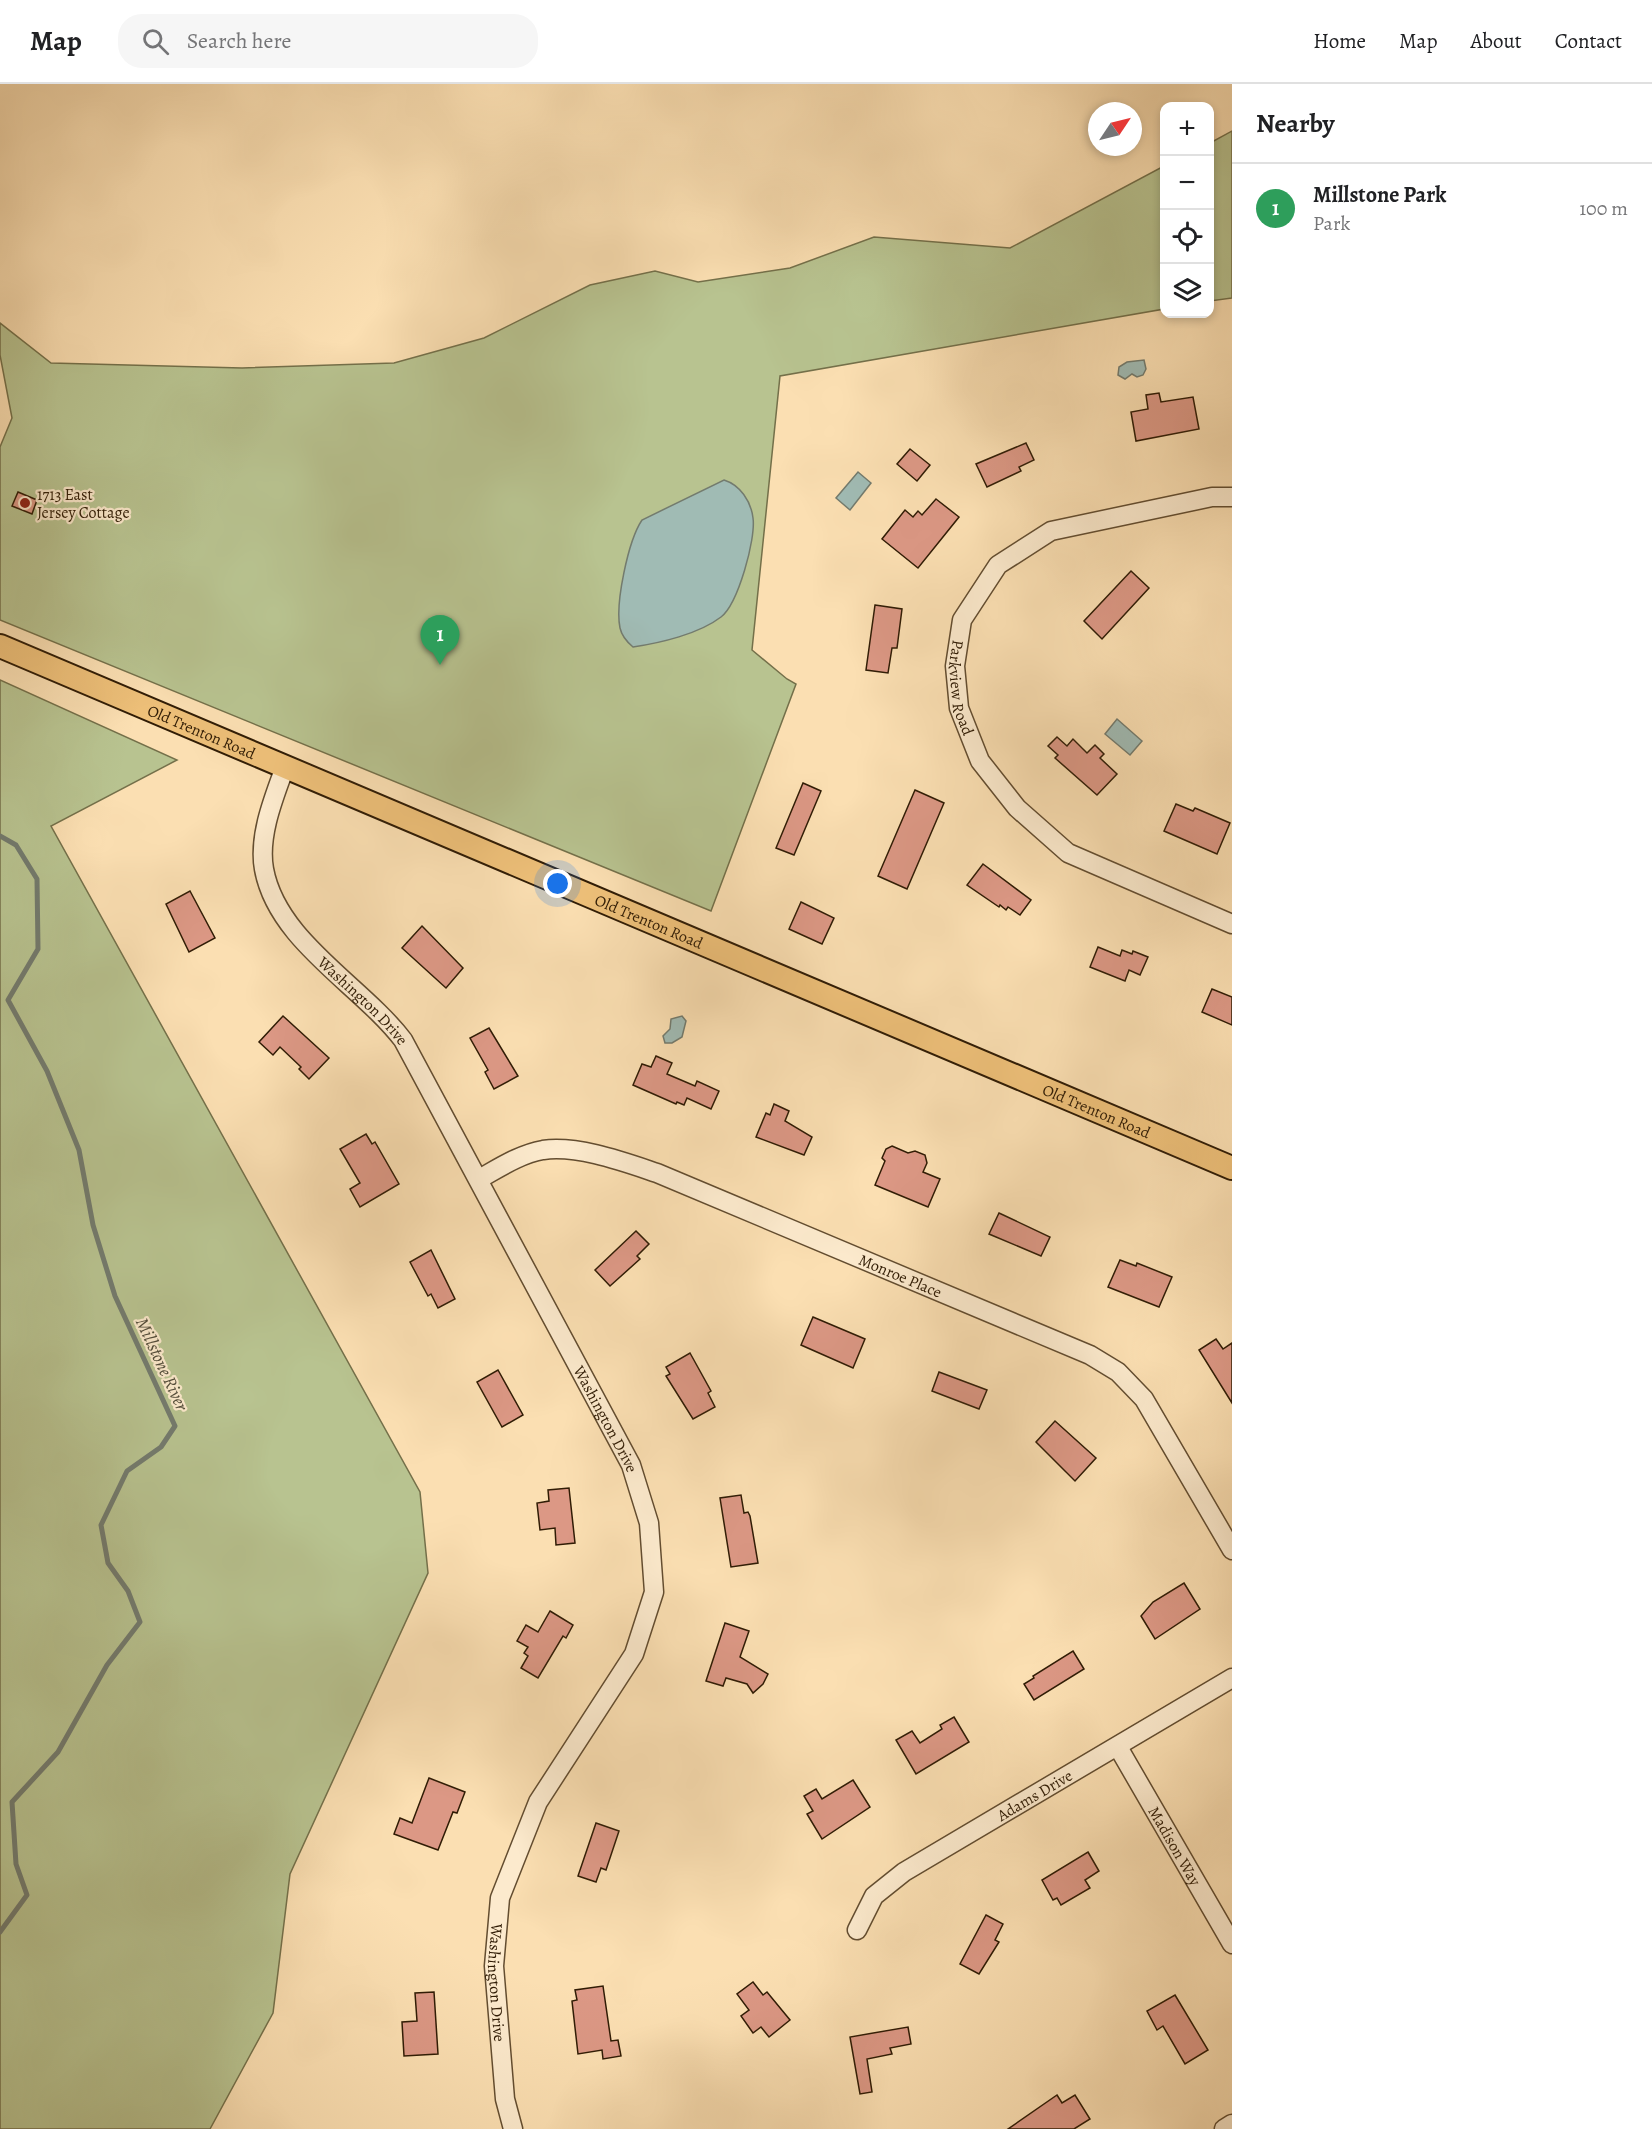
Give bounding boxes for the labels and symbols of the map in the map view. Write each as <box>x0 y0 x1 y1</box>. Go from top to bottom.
north arrow <box>1088 102 1142 156</box>
place label: 1713 East Jersey Cottage <box>37 484 130 524</box>
marker: 1713 East Jersey Cottage <box>18 496 32 510</box>
pin: 1 <box>420 616 460 665</box>
street label: Parkview Road <box>943 638 979 739</box>
street label: Old Trenton Road <box>144 700 259 765</box>
your location <box>543 869 572 898</box>
street label: Old Trenton Road <box>591 889 707 955</box>
street label: Washington Drive <box>312 951 413 1050</box>
street label: Old Trenton Road <box>1039 1079 1154 1144</box>
street label: Monroe Place <box>855 1249 945 1303</box>
water label: Millstone River <box>130 1314 194 1415</box>
street label: Washington Drive <box>567 1361 643 1475</box>
street label: Adams Drive <box>992 1765 1077 1827</box>
street label: Madison Way <box>1143 1802 1206 1891</box>
street label: Washington Drive <box>482 1921 510 2043</box>

